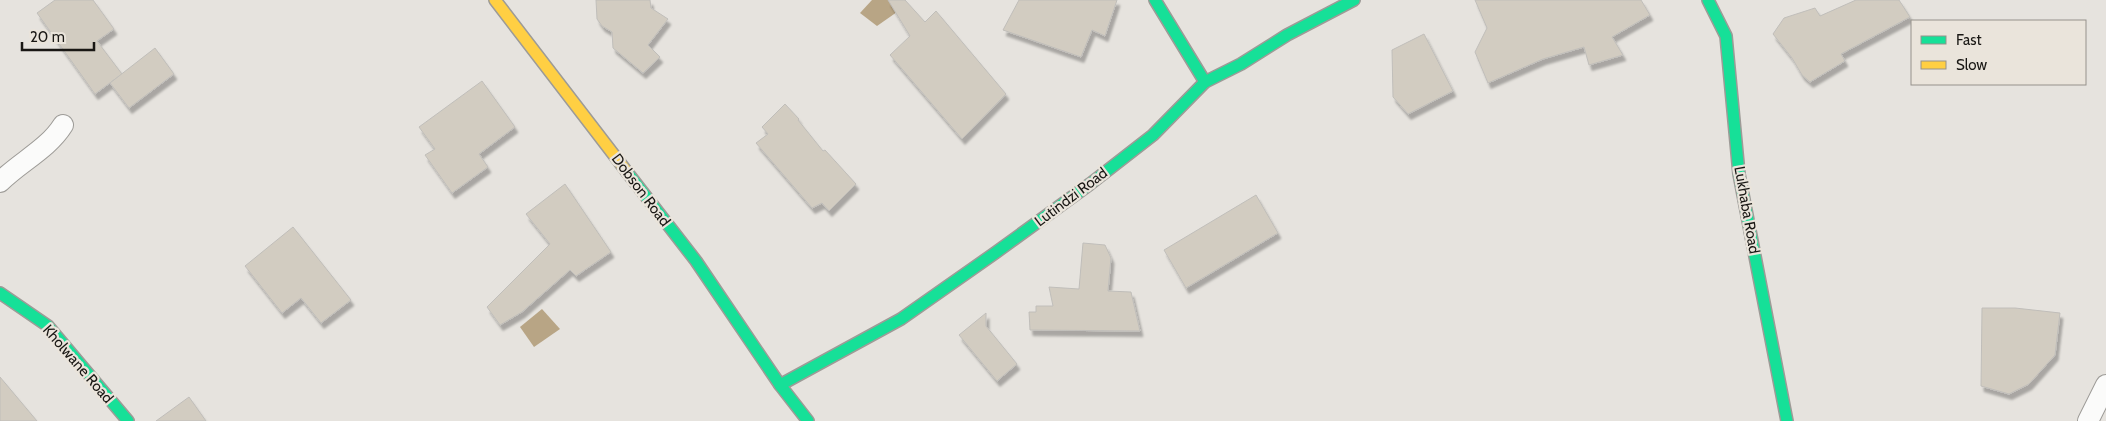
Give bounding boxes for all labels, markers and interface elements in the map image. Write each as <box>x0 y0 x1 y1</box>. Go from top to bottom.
scale bar <box>22 20 95 52</box>
legend <box>1911 20 2086 85</box>
text: 20 m <box>30 28 65 46</box>
text: Fast <box>1956 31 1981 49</box>
text: Slow <box>1956 56 1987 74</box>
street label: Dobson Road <box>608 150 674 230</box>
street label: Lutindzi Road <box>1031 164 1111 230</box>
street label: Lukhaba Road <box>1730 165 1764 255</box>
street label: Kholwane Road <box>39 321 117 407</box>

